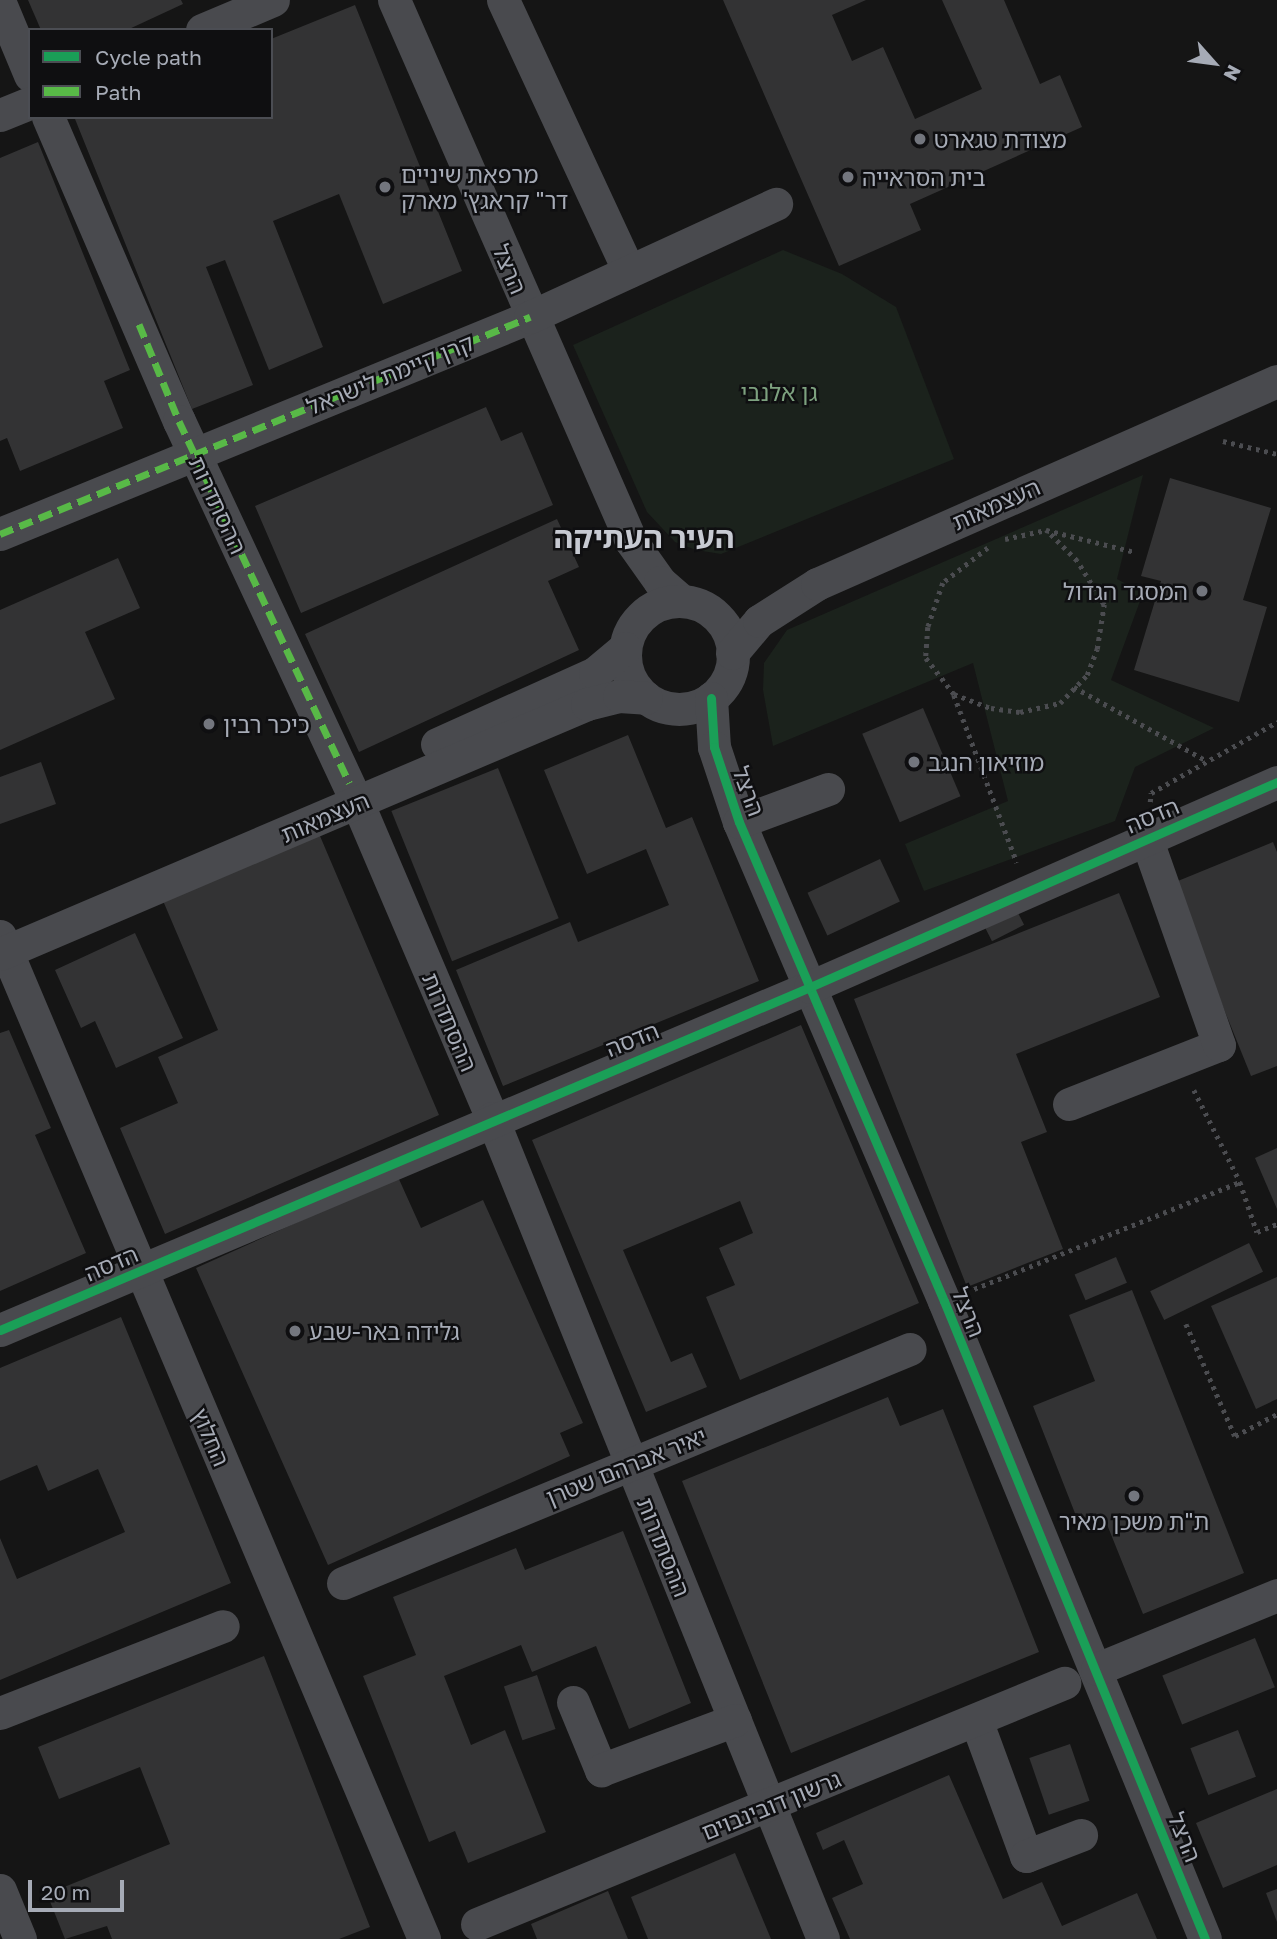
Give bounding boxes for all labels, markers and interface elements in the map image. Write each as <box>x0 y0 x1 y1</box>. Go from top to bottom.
legend <box>28 28 273 119</box>
north arrow <box>1179 28 1249 98</box>
text: Cycle path <box>95 44 202 70</box>
text: N <box>1219 61 1247 85</box>
text: Path <box>95 79 142 105</box>
place label: מצודת טגארט <box>934 125 1067 153</box>
marker: מצודת טגארט <box>912 131 928 147</box>
place label: מרפאת שיניים דר" קראגץ' מארק <box>401 160 568 214</box>
place label: בית הסראייה <box>862 163 986 191</box>
marker: בית הסראייה <box>840 169 856 185</box>
marker: מרפאת שיניים דר" קראגץ' מארק <box>375 177 395 197</box>
street label: הרצל <box>487 240 533 298</box>
street label: קרן קיימת לישראל <box>302 328 478 420</box>
park label: גן אלנבי <box>741 378 817 406</box>
street label: ההסתדרות <box>183 452 253 558</box>
street label: העצמאות <box>948 472 1044 536</box>
district label: העיר העתיקה <box>554 519 734 555</box>
place label: המסגד הגדול <box>1063 577 1188 605</box>
marker: המסגד הגדול <box>1194 583 1210 599</box>
place label: כיכר רבין <box>223 710 310 738</box>
marker: כיכר רבין <box>201 716 217 732</box>
place label: מוזיאון הנגב <box>928 748 1044 776</box>
marker: מוזיאון הנגב <box>906 754 922 770</box>
street label: הרצל <box>727 762 771 820</box>
street label: העצמאות <box>277 786 373 848</box>
street label: הדסה <box>1121 791 1183 839</box>
street label: ההסתדרות <box>417 968 483 1076</box>
street label: הדסה <box>601 1016 663 1062</box>
street label: הדסה <box>80 1239 142 1287</box>
street label: הרצל <box>947 1283 991 1341</box>
place label: גלידה באר-שבע <box>309 1317 460 1345</box>
marker: גלידה באר-שבע <box>287 1323 303 1339</box>
street label: החלוץ <box>186 1404 236 1470</box>
street label: יאיר אברהם שטרן <box>542 1421 710 1511</box>
marker: ת"ת משכן מאיר <box>1126 1488 1142 1504</box>
street label: ההסתדרות <box>632 1493 696 1601</box>
place label: ת"ת משכן מאיר <box>1059 1507 1209 1535</box>
street label: גרשון דובינבוים <box>697 1765 845 1845</box>
street label: הרצל <box>1163 1808 1207 1866</box>
scale bar <box>32 1866 128 1910</box>
text: 20 m <box>41 1879 90 1905</box>

